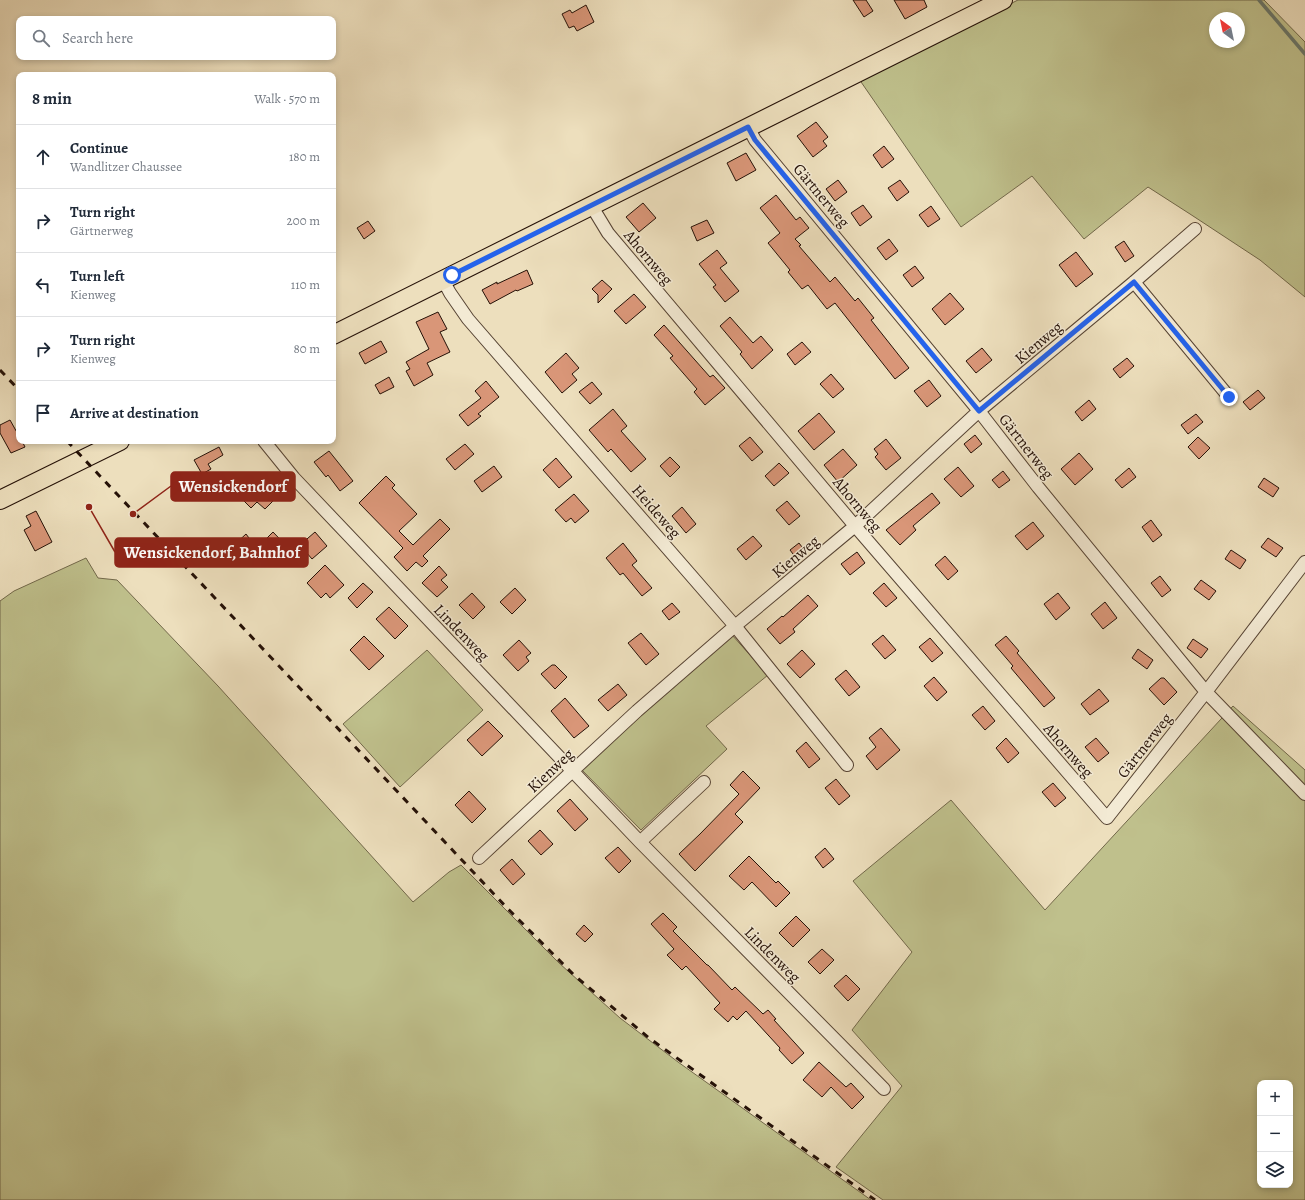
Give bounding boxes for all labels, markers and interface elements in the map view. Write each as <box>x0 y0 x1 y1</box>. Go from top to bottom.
north arrow <box>1209 12 1245 48</box>
search box <box>16 16 336 60</box>
icon: search <box>30 27 52 49</box>
text: Search here <box>62 28 133 48</box>
text: 8 min <box>32 87 72 110</box>
text: Walk · 570 m <box>254 90 320 107</box>
text: Continue <box>70 138 128 158</box>
icon: ahead <box>32 146 54 168</box>
text: 180 m <box>289 148 320 165</box>
text: Wandlitzer Chaussee <box>70 158 182 175</box>
street label: Gärtnerweg <box>788 159 855 232</box>
text: Turn right <box>70 202 135 222</box>
icon: right <box>32 210 54 232</box>
text: 200 m <box>287 212 320 229</box>
text: Gärtnerweg <box>70 222 133 239</box>
street label: Ahornweg <box>618 224 678 290</box>
text: Turn left <box>70 266 125 286</box>
route start <box>443 266 461 284</box>
icon: left <box>32 274 54 296</box>
text: 110 m <box>291 276 320 293</box>
text: Kienweg <box>70 286 116 303</box>
street label: Kienweg <box>1010 316 1067 369</box>
text: Turn right <box>70 330 135 350</box>
icon: right <box>32 338 54 360</box>
text: 80 m <box>293 340 320 357</box>
text: Kienweg <box>70 350 116 367</box>
route end <box>1220 388 1238 406</box>
icon: arrive <box>32 402 54 424</box>
text: Arrive at destination <box>70 403 199 423</box>
street label: Gärtnerweg <box>994 409 1059 484</box>
street label: Ahornweg <box>827 471 887 537</box>
callout: Wensickendorf <box>171 472 295 501</box>
text: Wensickendorf <box>178 475 289 498</box>
street label: Heideweg <box>627 480 686 543</box>
street label: Kienweg <box>767 530 824 583</box>
callout: Wensickendorf, Bahnhof <box>115 538 308 567</box>
text: Wensickendorf, Bahnhof <box>123 541 303 564</box>
street label: Lindenweg <box>428 599 494 666</box>
street label: Gärtnerweg <box>1112 708 1177 783</box>
street label: Ahornweg <box>1038 718 1098 783</box>
street label: Kienweg <box>523 744 579 798</box>
street label: Lindenweg <box>739 922 805 988</box>
map controls <box>1257 1080 1293 1188</box>
button: + <box>1257 1080 1293 1116</box>
button: − <box>1257 1116 1293 1152</box>
button: layers <box>1257 1152 1293 1188</box>

